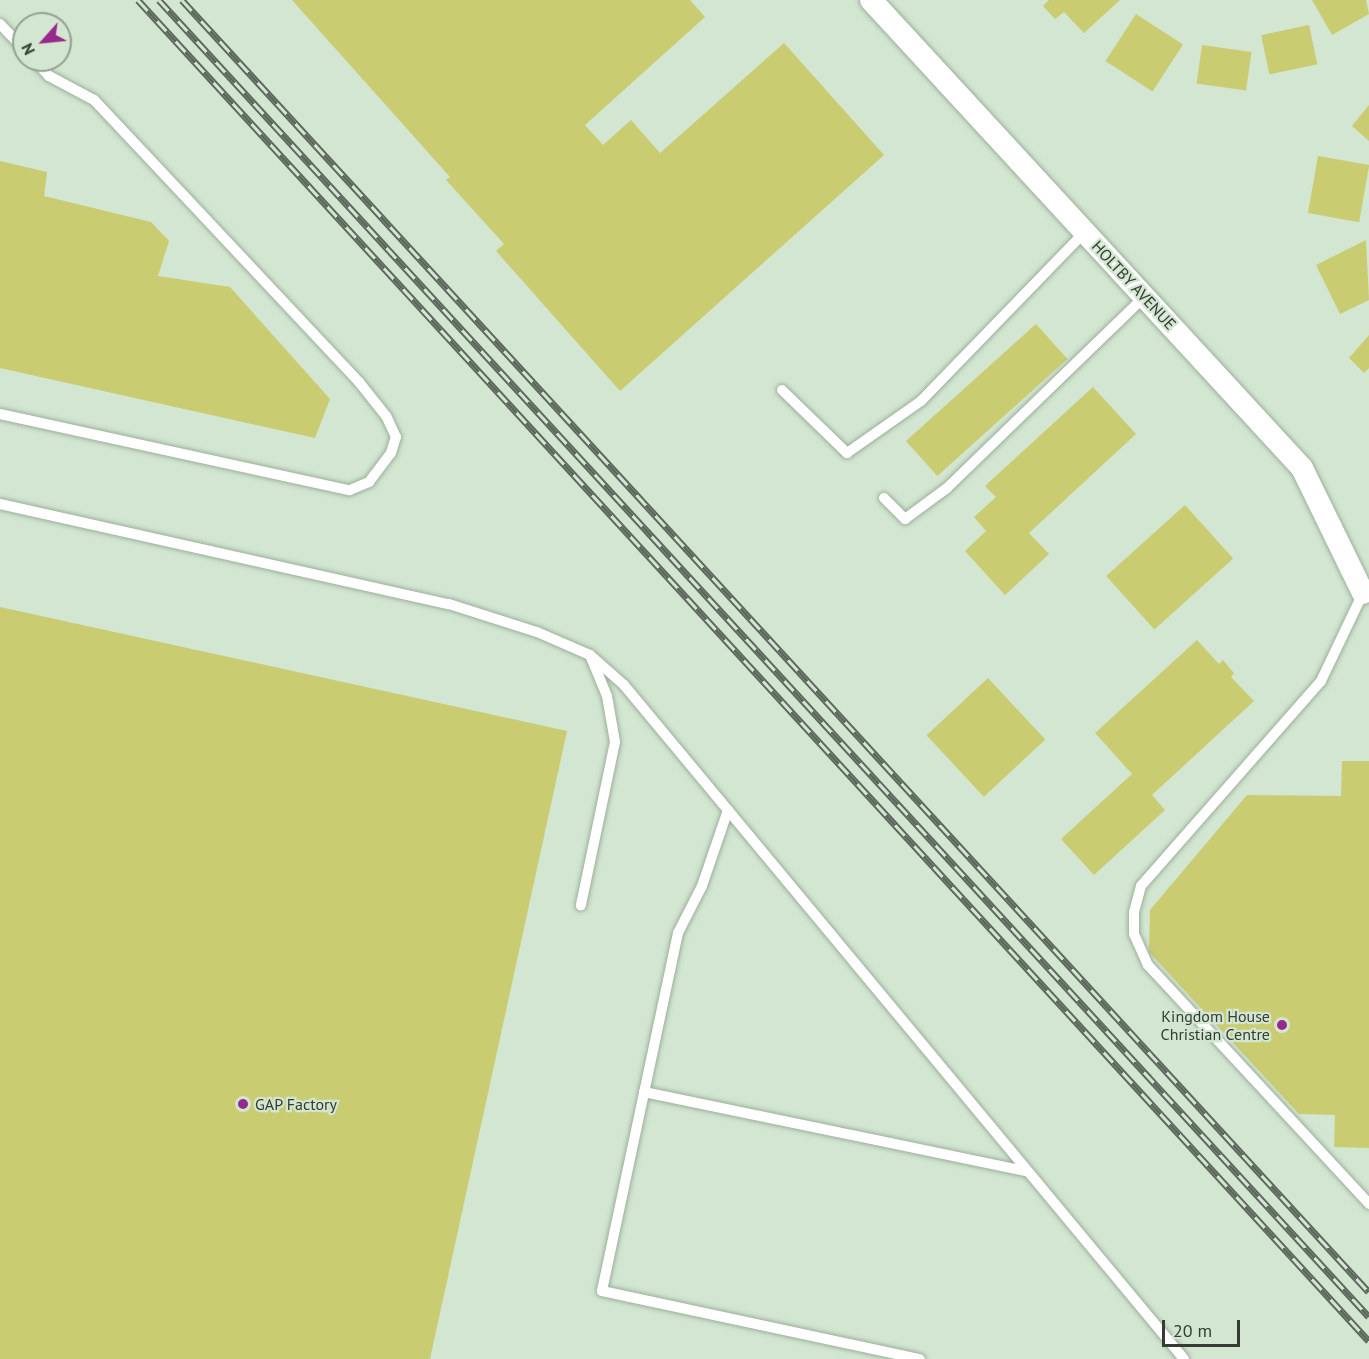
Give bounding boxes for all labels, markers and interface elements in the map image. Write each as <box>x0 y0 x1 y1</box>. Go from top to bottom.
north arrow <box>12 12 72 72</box>
text: N <box>16 40 39 58</box>
street label: HOLTBY AVENUE <box>1088 236 1180 334</box>
place label: Kingdom House Christian Centre <box>1161 1006 1270 1044</box>
marker: Kingdom House Christian Centre <box>1275 1018 1289 1032</box>
place label: GAP Factory <box>255 1094 338 1114</box>
marker: GAP Factory <box>236 1097 250 1111</box>
scale bar <box>1165 1308 1243 1346</box>
text: 20 m <box>1173 1319 1212 1342</box>

